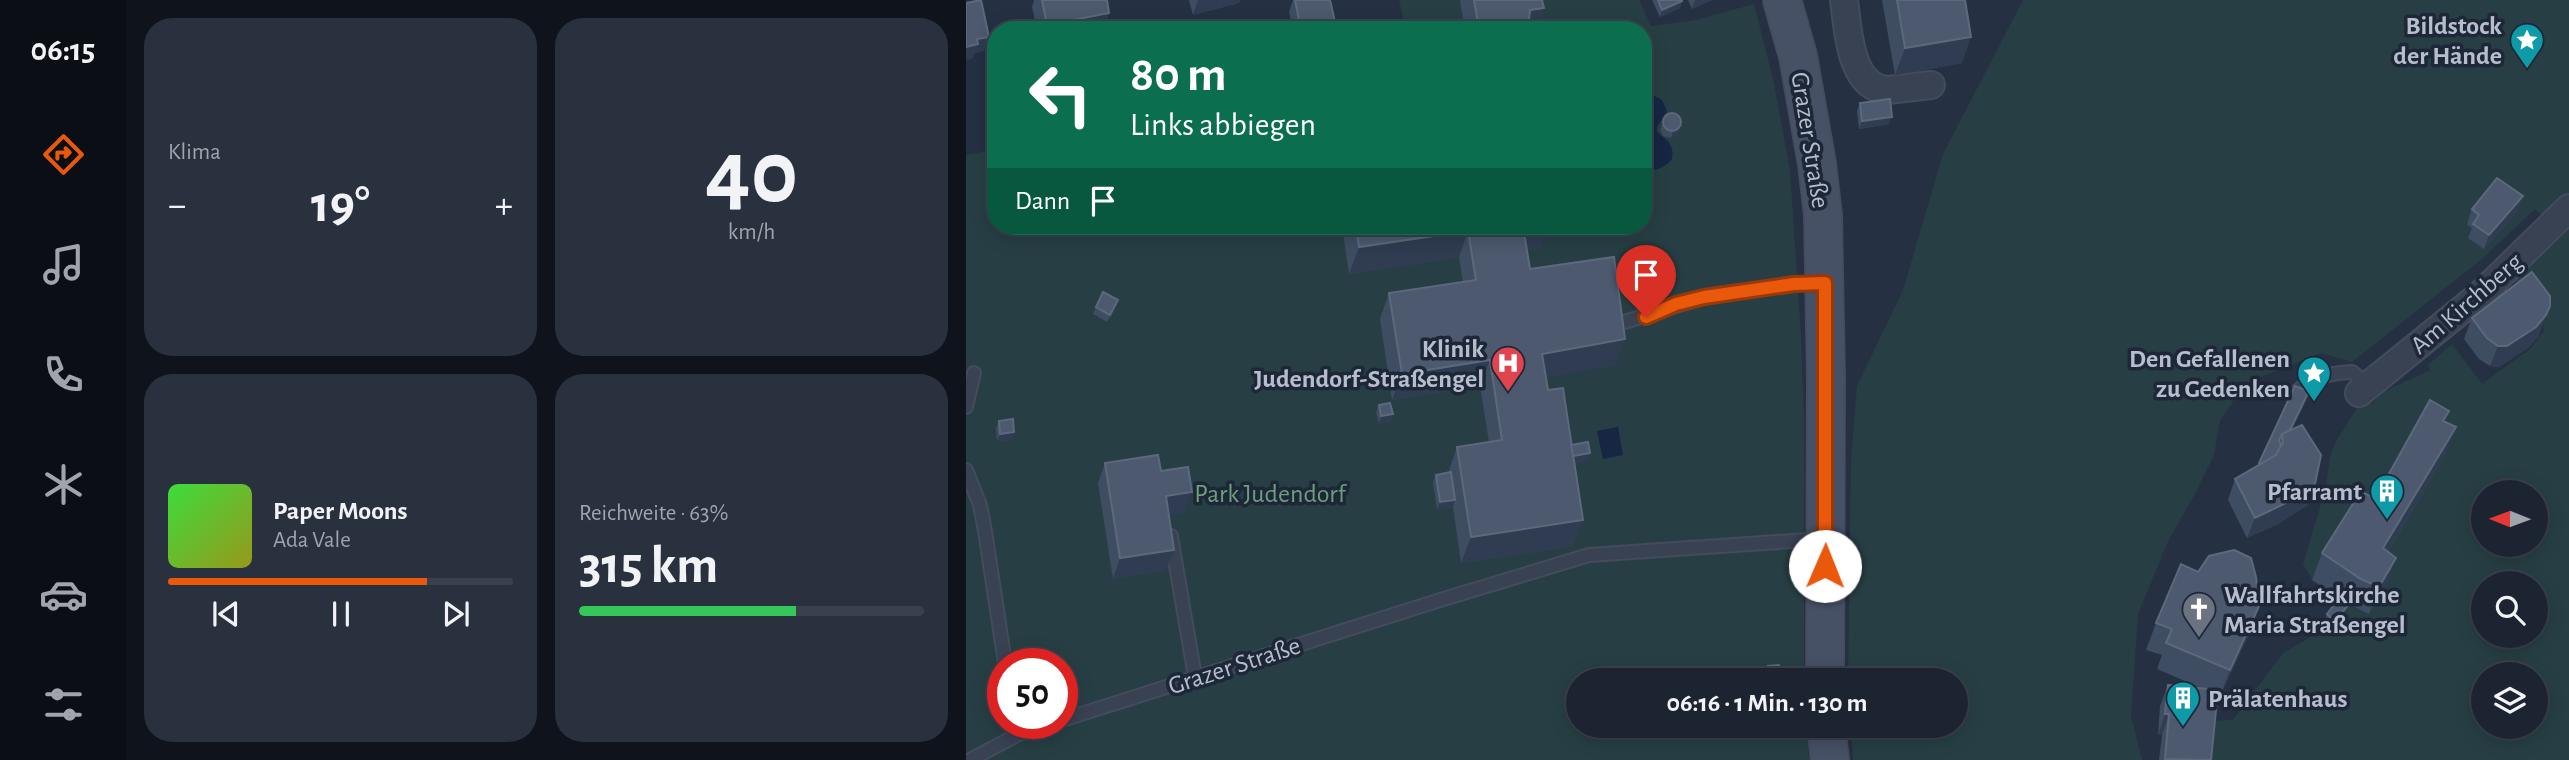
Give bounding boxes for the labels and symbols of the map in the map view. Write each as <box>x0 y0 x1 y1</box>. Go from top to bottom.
place label: Bildstock der Hände <box>2393 13 2502 69</box>
place icon: Bildstock der Hände <box>2508 21 2546 70</box>
street label: Grazer Straße <box>1786 70 1834 210</box>
pin <box>1616 245 1676 317</box>
street label: Am Kirchberg <box>2406 248 2528 359</box>
place label: Klinik Judendorf-Straßengel <box>1254 336 1484 392</box>
hospital icon: Klinik Judendorf-Straßengel <box>1489 344 1527 393</box>
place label: Den Gefallenen zu Gedenken <box>2129 346 2290 402</box>
place icon: Den Gefallenen zu Gedenken <box>2295 354 2333 403</box>
building icon: Pfarramt <box>2368 472 2406 521</box>
place label: Pfarramt <box>2267 479 2362 505</box>
north arrow <box>2471 480 2548 556</box>
park label: Park Judendorf <box>1194 481 1348 507</box>
position arrow <box>1788 529 1862 603</box>
place label: Wallfahrtskirche Maria Straßengel <box>2224 582 2406 638</box>
church icon: Wallfahrtskirche Maria Straßengel <box>2180 590 2218 639</box>
street label: Grazer Straße <box>1165 632 1304 700</box>
speed limit sign: 50 <box>987 648 1078 739</box>
building icon: Prälatenhaus <box>2164 679 2202 728</box>
place label: Prälatenhaus <box>2208 686 2347 712</box>

